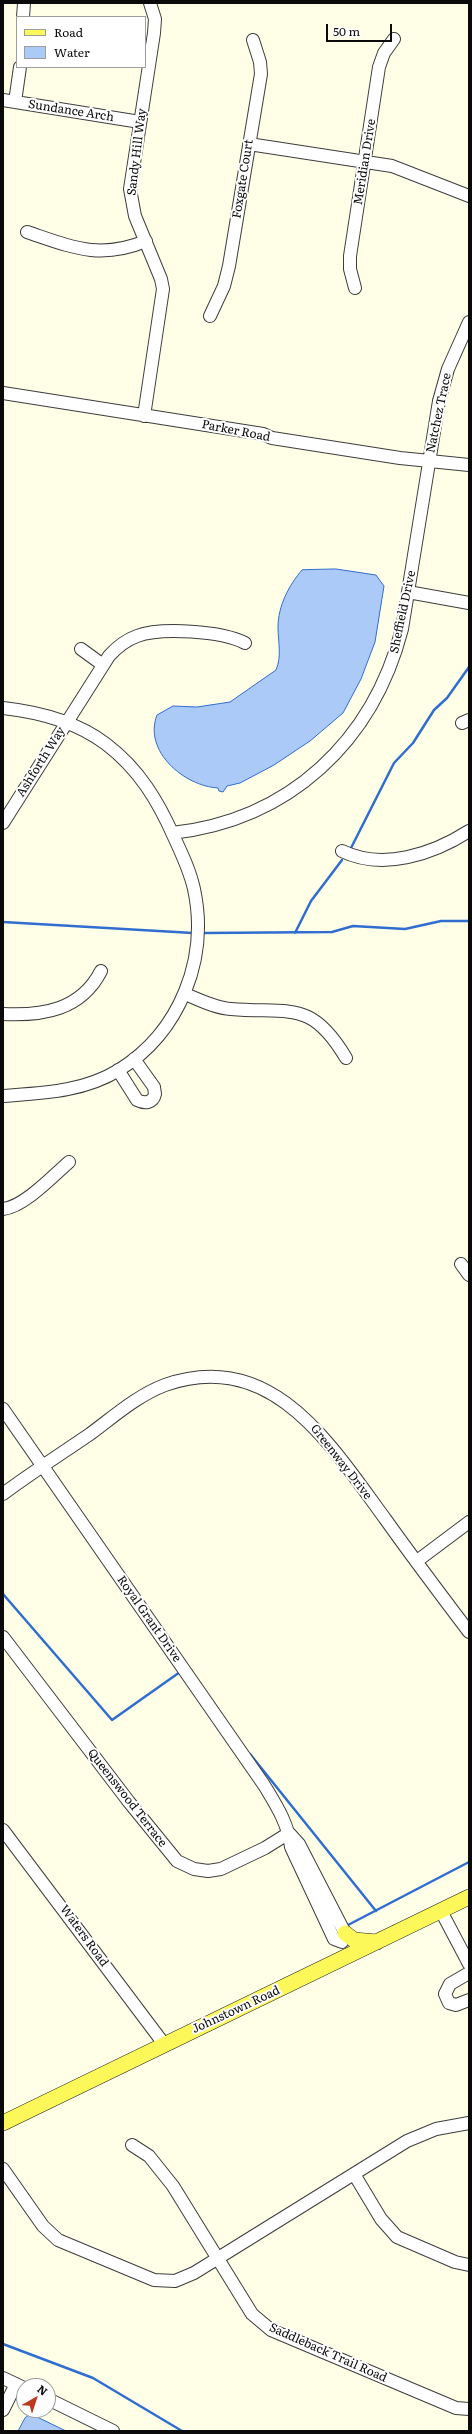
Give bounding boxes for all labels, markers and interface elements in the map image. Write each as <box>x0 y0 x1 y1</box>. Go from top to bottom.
legend <box>16 16 146 68</box>
scale bar <box>328 16 394 42</box>
text: 50 m <box>333 22 360 40</box>
text: Road <box>54 23 83 41</box>
text: Water <box>54 43 90 61</box>
street label: Sundance Arch <box>27 97 115 125</box>
street label: Sandy Hill Way <box>125 108 149 196</box>
street label: Meridian Drive <box>351 118 379 206</box>
street label: Foxgate Court <box>230 138 256 220</box>
street label: Natchez Trace <box>424 372 454 454</box>
street label: Parker Road <box>201 417 271 445</box>
street label: Sheffield Drive <box>387 569 419 655</box>
street label: Ashforth Way <box>14 724 68 800</box>
street label: Greenway Drive <box>307 1422 375 1502</box>
street label: Royal Grant Drive <box>114 1573 184 1665</box>
street label: Queenswood Terrace <box>84 1746 170 1850</box>
street label: Waters Road <box>57 1902 111 1970</box>
street label: Johnstown Road <box>190 1983 282 2037</box>
street label: Saddleback Trail Road <box>267 2321 389 2385</box>
north arrow <box>16 2378 56 2418</box>
text: N <box>34 2380 52 2399</box>

